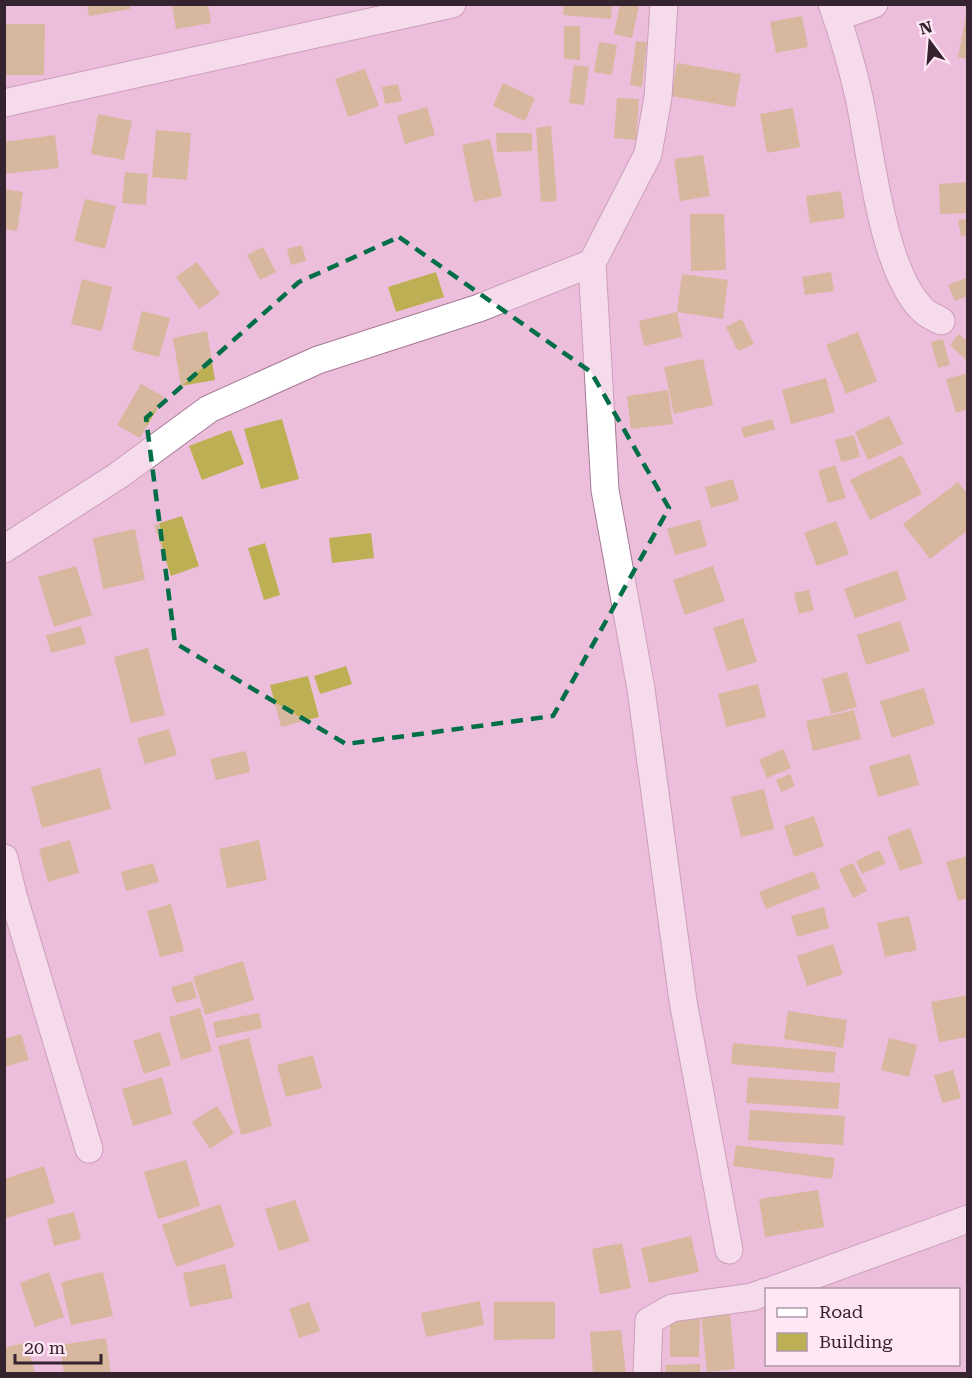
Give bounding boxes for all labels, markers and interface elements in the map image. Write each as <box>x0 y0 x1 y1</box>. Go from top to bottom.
north arrow <box>900 12 960 72</box>
text: N <box>917 17 935 39</box>
legend <box>765 1288 960 1366</box>
text: Road <box>819 1301 864 1322</box>
scale bar <box>15 1327 100 1365</box>
text: Building <box>819 1331 893 1352</box>
text: 20 m <box>24 1337 65 1358</box>

